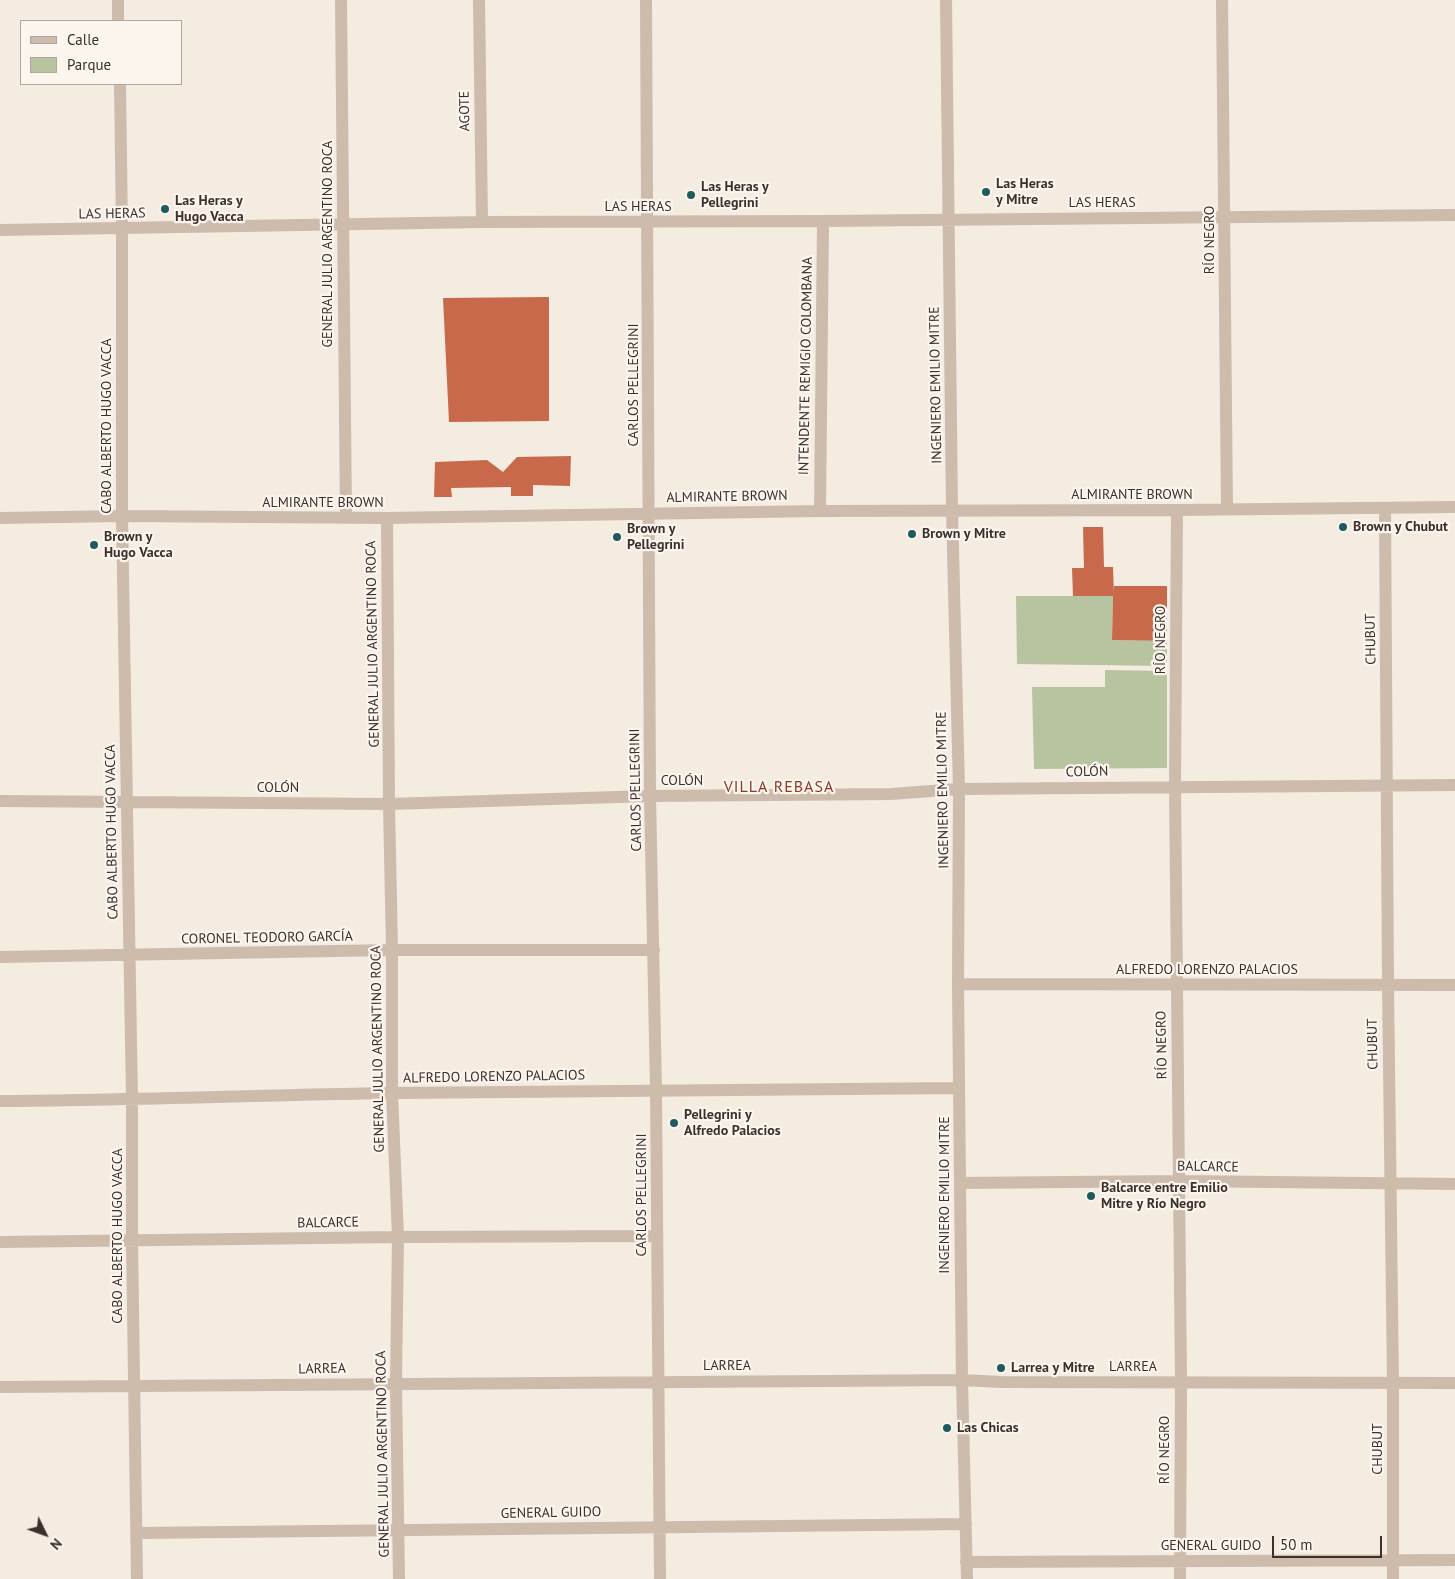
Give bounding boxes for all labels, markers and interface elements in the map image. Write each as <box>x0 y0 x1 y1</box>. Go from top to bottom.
legend <box>20 20 182 85</box>
text: Calle <box>67 30 99 49</box>
text: Parque <box>67 55 111 74</box>
street label: AGOTE <box>456 91 474 131</box>
street label: GENERAL JULIO ARGENTINO ROCA <box>320 140 336 348</box>
place label: Las Heras y Mitre <box>996 176 1054 208</box>
place label: Las Heras y Pellegrini <box>701 179 769 212</box>
marker: Las Heras y Mitre <box>980 186 992 198</box>
marker: Las Heras y Pellegrini <box>685 189 697 201</box>
place label: Las Heras y Hugo Vacca <box>175 193 244 226</box>
street label: LAS HERAS <box>1068 195 1136 211</box>
street label: LAS HERAS <box>604 199 672 215</box>
marker: Las Heras y Hugo Vacca <box>159 203 171 215</box>
street label: LAS HERAS <box>78 205 146 223</box>
street label: RÍO NEGRO <box>1202 206 1218 274</box>
street label: INTENDENTE REMIGIO COLOMBANA <box>796 257 816 475</box>
street label: INGENIERO EMILIO MITRE <box>926 306 946 464</box>
street label: CARLOS PELLEGRINI <box>626 324 642 446</box>
street label: CABO ALBERTO HUGO VACCA <box>99 338 115 514</box>
street label: ALMIRANTE BROWN <box>1071 487 1193 503</box>
street label: ALMIRANTE BROWN <box>666 488 788 506</box>
street label: ALMIRANTE BROWN <box>262 495 384 511</box>
place label: Brown y Chubut <box>1353 519 1448 535</box>
place label: Brown y Pellegrini <box>627 521 684 554</box>
marker: Brown y Chubut <box>1337 521 1349 533</box>
place label: Brown y Mitre <box>922 526 1006 542</box>
marker: Brown y Mitre <box>906 528 918 540</box>
place label: Brown y Hugo Vacca <box>104 529 173 562</box>
marker: Brown y Pellegrini <box>611 531 623 543</box>
marker: Brown y Hugo Vacca <box>88 539 100 551</box>
street label: GENERAL JULIO ARGENTINO ROCA <box>363 540 383 748</box>
street label: RÍO NEGRO <box>1153 606 1169 674</box>
street label: CHUBUT <box>1362 613 1380 665</box>
street label: INGENIERO EMILIO MITRE <box>933 711 953 869</box>
street label: CARLOS PELLEGRINI <box>627 728 645 852</box>
street label: CABO ALBERTO HUGO VACCA <box>102 744 122 920</box>
street label: COLÓN <box>1066 763 1108 781</box>
street label: COLÓN <box>661 773 703 789</box>
district label: VILLA REBASA <box>722 777 836 797</box>
street label: COLÓN <box>257 780 299 796</box>
street label: CORONEL TEODORO GARCÍA <box>181 928 353 948</box>
street label: GENERAL JULIO ARGENTINO ROCA <box>368 945 388 1153</box>
street label: ALFREDO LORENZO PALACIOS <box>1116 962 1298 978</box>
street label: RÍO NEGRO <box>1153 1011 1171 1079</box>
street label: CHUBUT <box>1364 1018 1382 1070</box>
street label: ALFREDO LORENZO PALACIOS <box>403 1067 585 1087</box>
place label: Pellegrini y Alfredo Palacios <box>684 1107 781 1140</box>
street label: INGENIERO EMILIO MITRE <box>937 1116 953 1274</box>
marker: Pellegrini y Alfredo Palacios <box>668 1117 680 1129</box>
street label: CARLOS PELLEGRINI <box>634 1134 650 1256</box>
street label: CABO ALBERTO HUGO VACCA <box>110 1148 126 1324</box>
street label: BALCARCE <box>1177 1158 1239 1176</box>
place label: Balcarce entre Emilio Mitre y Río Negro <box>1101 1180 1228 1212</box>
marker: Balcarce entre Emilio Mitre y Río Negro <box>1085 1190 1097 1202</box>
street label: BALCARCE <box>297 1214 359 1232</box>
street label: GENERAL JULIO ARGENTINO ROCA <box>373 1350 393 1558</box>
street label: LARREA <box>703 1358 751 1374</box>
street label: LARREA <box>1109 1359 1157 1375</box>
street label: LARREA <box>298 1360 346 1378</box>
place label: Larrea y Mitre <box>1011 1360 1095 1376</box>
marker: Larrea y Mitre <box>995 1362 1007 1374</box>
street label: RÍO NEGRO <box>1157 1416 1173 1484</box>
place label: Las Chicas <box>957 1420 1019 1436</box>
marker: Las Chicas <box>941 1422 953 1434</box>
street label: CHUBUT <box>1370 1423 1386 1475</box>
street label: GENERAL GUIDO <box>501 1504 601 1522</box>
north arrow <box>20 1509 70 1559</box>
scale bar <box>1275 1526 1385 1558</box>
text: N <box>46 1535 66 1553</box>
text: 50 m <box>1280 1535 1313 1554</box>
street label: GENERAL GUIDO <box>1161 1538 1261 1554</box>

